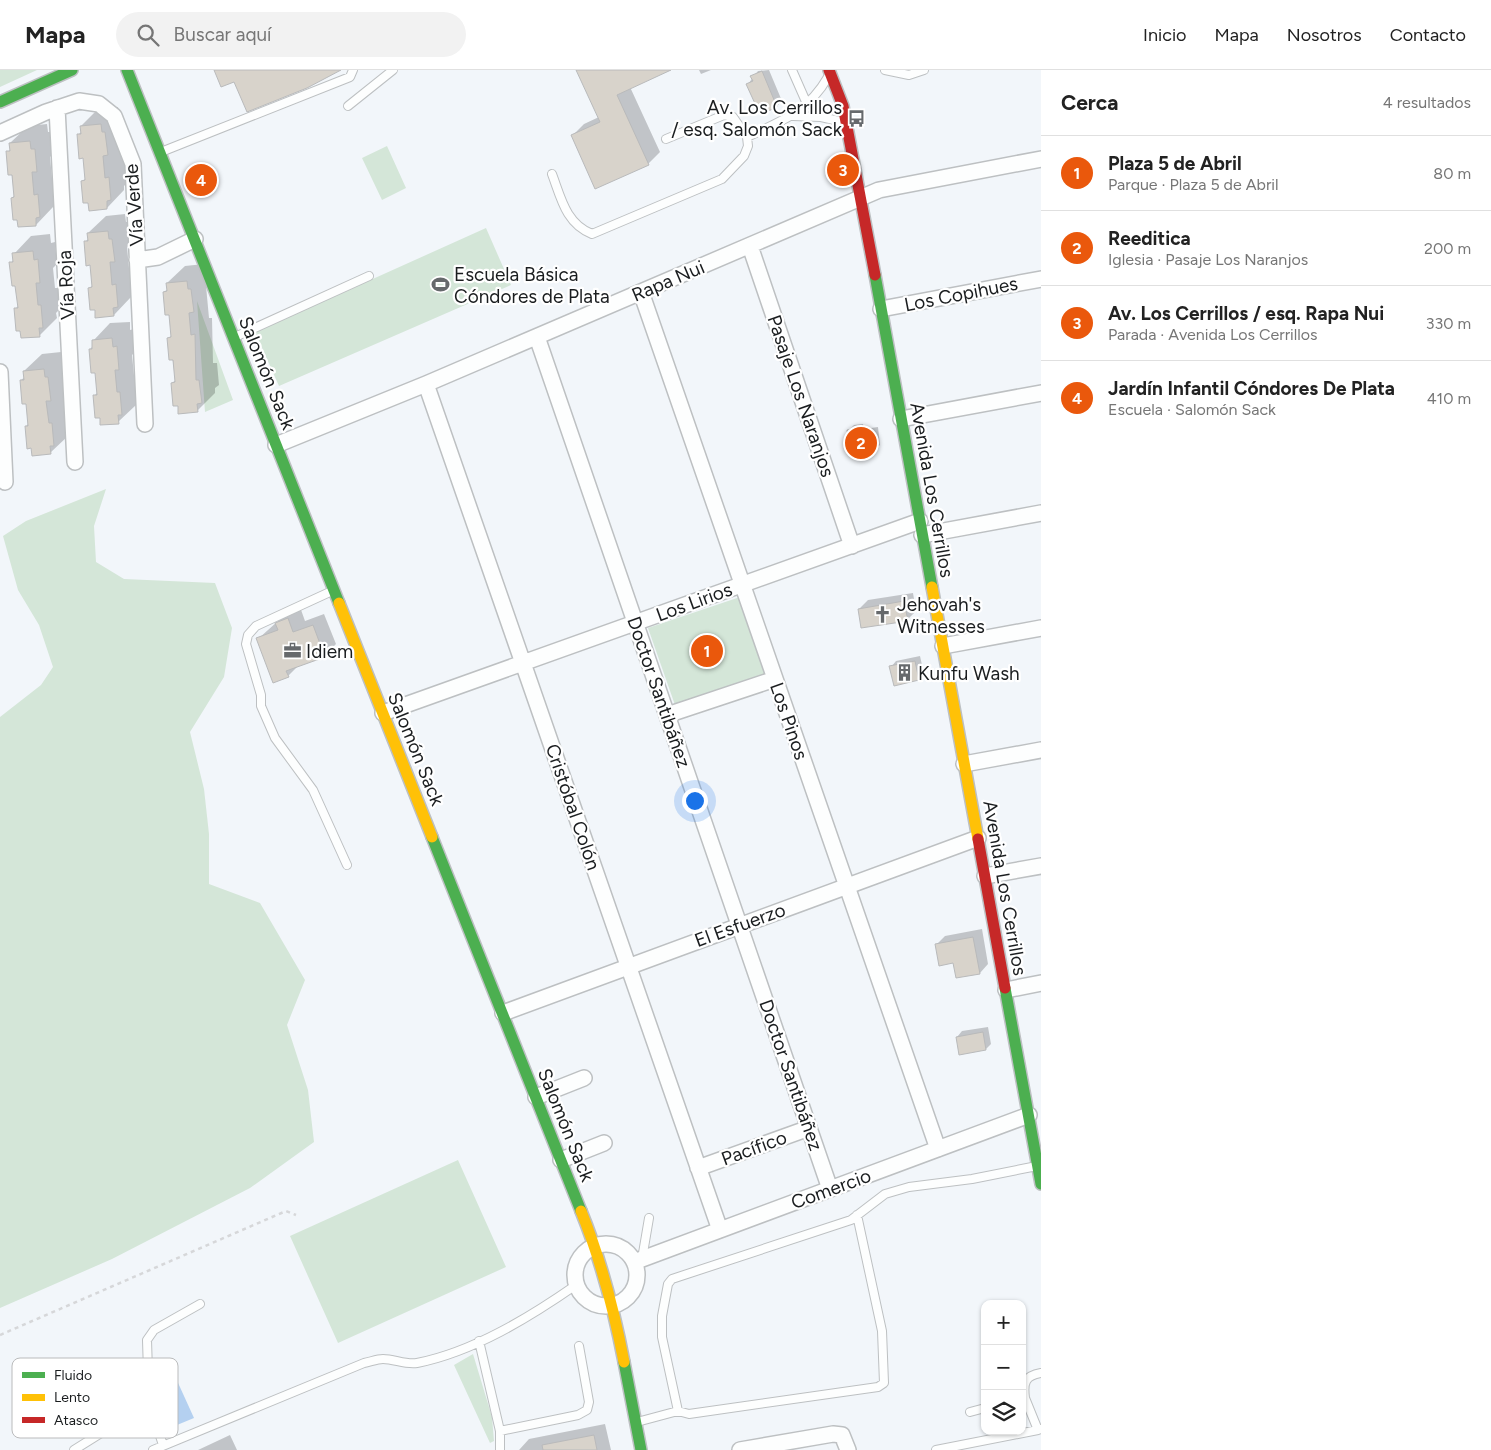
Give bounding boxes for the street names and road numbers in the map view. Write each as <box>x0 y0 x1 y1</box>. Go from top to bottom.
street label: Vía Verde <box>120 163 148 247</box>
street label: Vía Roja <box>53 250 79 320</box>
street label: Rapa Nui <box>628 255 708 307</box>
street label: Los Copihues <box>902 272 1020 316</box>
street label: Pasaje Los Naranjos <box>762 312 840 480</box>
street label: Salomón Sack <box>234 313 300 434</box>
street label: Avenida Los Cerrillos <box>905 401 959 579</box>
street label: Los Lirios <box>653 578 735 626</box>
street label: Doctor Santibáñez <box>622 613 696 771</box>
street label: Los Pinos <box>765 679 813 763</box>
street label: Salomón Sack <box>383 689 449 810</box>
street label: Cristóbal Colón <box>541 741 605 873</box>
street label: Avenida Los Cerrillos <box>978 799 1032 977</box>
street label: El Esfuerzo <box>691 898 789 952</box>
street label: Doctor Santibáñez <box>754 996 828 1154</box>
street label: Salomón Sack <box>533 1065 599 1186</box>
street label: Pacífico <box>718 1126 790 1170</box>
street label: Comercio <box>788 1164 874 1214</box>

